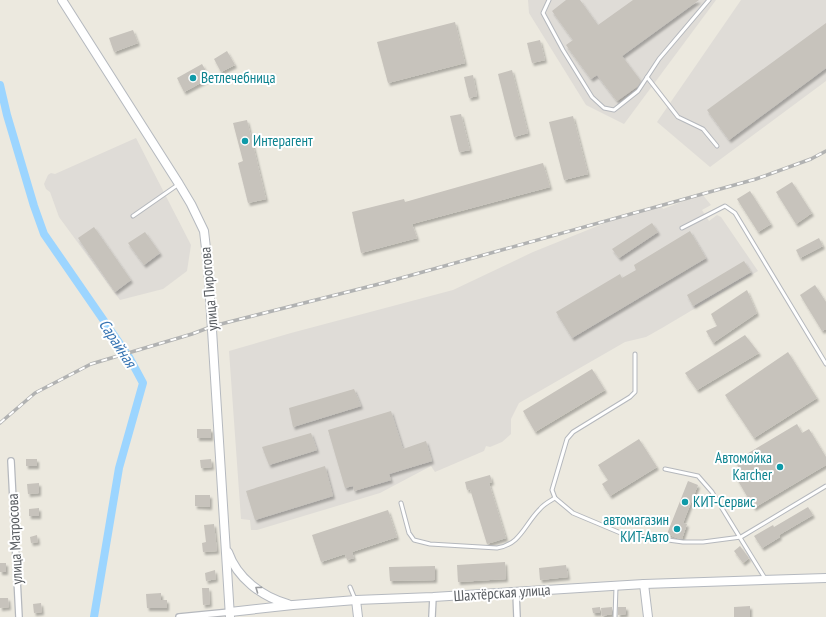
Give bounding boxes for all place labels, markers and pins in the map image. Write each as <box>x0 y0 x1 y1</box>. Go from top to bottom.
place label: Ветлечебница <box>201 68 275 87</box>
marker: Ветлечебница <box>188 73 198 83</box>
place label: Интерагент <box>253 131 313 150</box>
marker: Интерагент <box>240 136 250 146</box>
place label: Автомойка Karcher <box>715 448 773 484</box>
marker: Автомойка Karcher <box>775 462 785 472</box>
place label: КИТ-Сервис <box>693 492 756 511</box>
marker: КИТ-Сервис <box>680 497 690 507</box>
place label: автомагазин КИТ-Авто <box>603 510 669 546</box>
marker: автомагазин КИТ-Авто <box>672 524 682 534</box>

